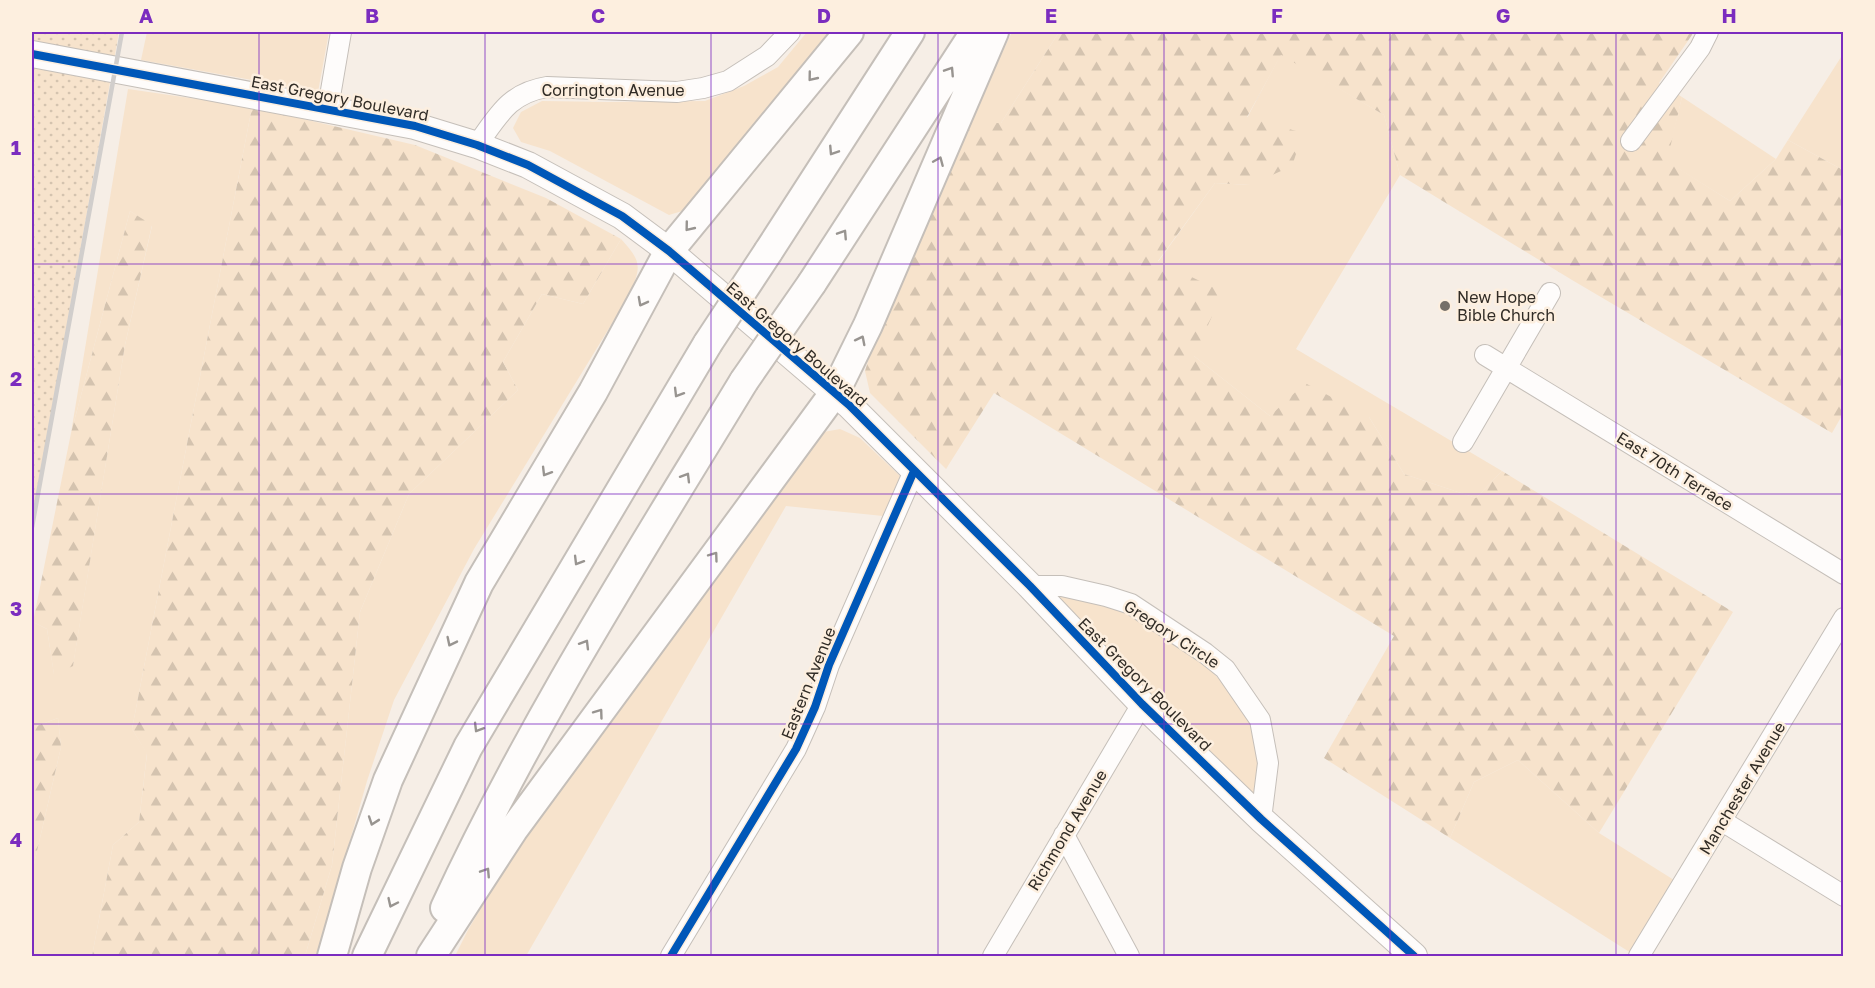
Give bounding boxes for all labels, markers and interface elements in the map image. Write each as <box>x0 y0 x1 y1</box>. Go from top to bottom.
text: A <box>139 3 153 27</box>
text: B <box>365 3 379 27</box>
text: C <box>591 3 605 27</box>
text: D <box>817 3 831 27</box>
text: E <box>1045 3 1057 27</box>
text: F <box>1271 3 1283 27</box>
text: G <box>1496 3 1510 27</box>
text: H <box>1721 3 1737 27</box>
one-way arrow <box>942 66 953 77</box>
one-way arrow <box>809 70 820 81</box>
street label: East Gregory Boulevard <box>249 71 431 125</box>
street label: Corrington Avenue <box>541 80 685 100</box>
text: 1 <box>11 135 21 159</box>
one-way arrow <box>829 145 841 155</box>
one-way arrow <box>932 156 944 167</box>
one-way arrow <box>685 221 696 232</box>
one-way arrow <box>836 230 848 240</box>
street label: East Gregory Boulevard <box>722 277 872 411</box>
place label: New Hope Bible Church <box>1457 287 1555 325</box>
one-way arrow <box>638 296 649 306</box>
marker: New Hope Bible Church <box>1438 299 1452 313</box>
one-way arrow <box>854 335 865 346</box>
text: 2 <box>10 366 22 390</box>
one-way arrow <box>674 387 686 397</box>
street label: East 70th Terrace <box>1613 427 1737 515</box>
one-way arrow <box>541 466 553 476</box>
one-way arrow <box>678 473 690 483</box>
one-way arrow <box>707 552 718 563</box>
one-way arrow <box>574 555 585 565</box>
text: 3 <box>10 596 22 620</box>
street label: Gregory Circle <box>1120 596 1224 672</box>
street label: East Gregory Boulevard <box>1074 613 1216 755</box>
street label: Eastern Avenue <box>776 624 840 742</box>
one-way arrow <box>446 636 458 647</box>
one-way arrow <box>577 639 588 650</box>
one-way arrow <box>592 709 603 720</box>
street label: Manchester Avenue <box>1694 718 1790 858</box>
one-way arrow <box>474 722 486 732</box>
street label: Richmond Avenue <box>1023 766 1111 894</box>
one-way arrow <box>368 815 381 826</box>
text: 4 <box>10 827 22 851</box>
one-way arrow <box>479 868 491 878</box>
one-way arrow <box>387 897 399 908</box>

